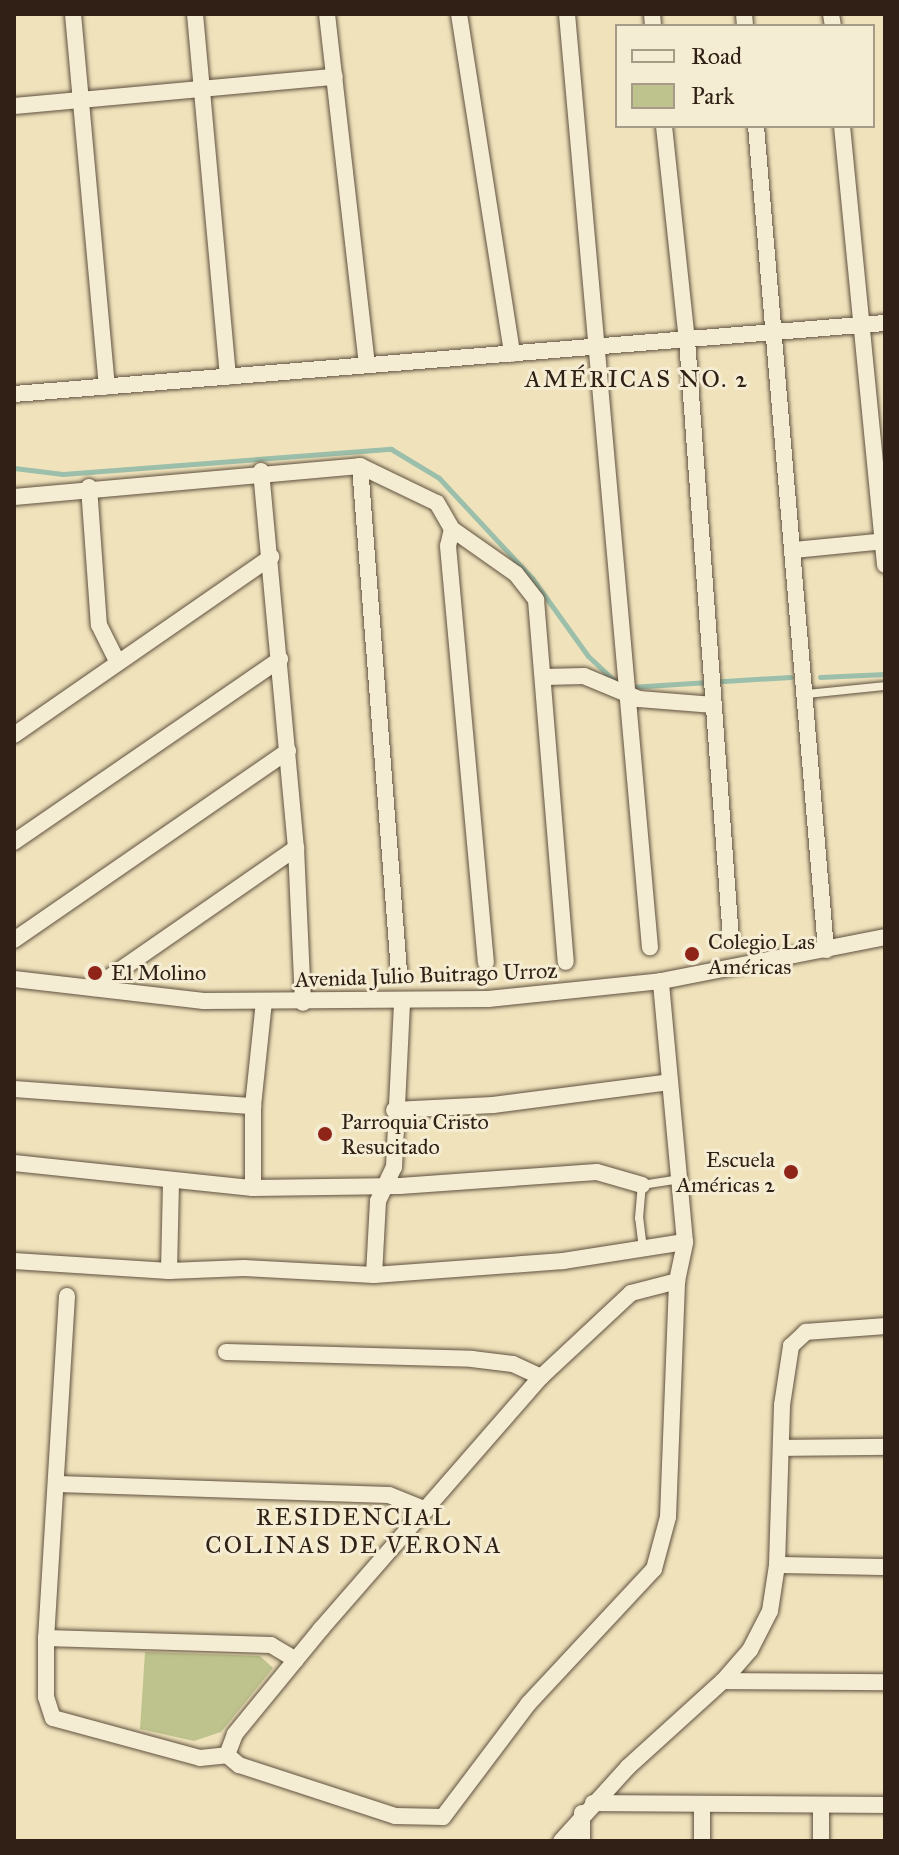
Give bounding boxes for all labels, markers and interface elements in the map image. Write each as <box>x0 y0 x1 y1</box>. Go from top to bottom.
legend <box>615 24 875 128</box>
text: Road <box>691 41 742 71</box>
text: Park <box>691 81 734 111</box>
district label: AMÉRICAS NO. 2 <box>525 366 749 394</box>
place label: Colegio Las Américas <box>708 928 815 980</box>
marker: Colegio Las Américas <box>683 945 701 963</box>
street label: Avenida Julio Buitrago Urroz <box>294 957 558 993</box>
place label: El Molino <box>111 960 206 986</box>
marker: El Molino <box>86 964 104 982</box>
place label: Parroquia Cristo Resucitado <box>341 1108 489 1160</box>
marker: Parroquia Cristo Resucitado <box>316 1125 334 1143</box>
place label: Escuela Américas 2 <box>676 1146 775 1198</box>
marker: Escuela Américas 2 <box>782 1163 800 1181</box>
district label: RESIDENCIAL COLINAS DE VERONA <box>205 1504 503 1560</box>

